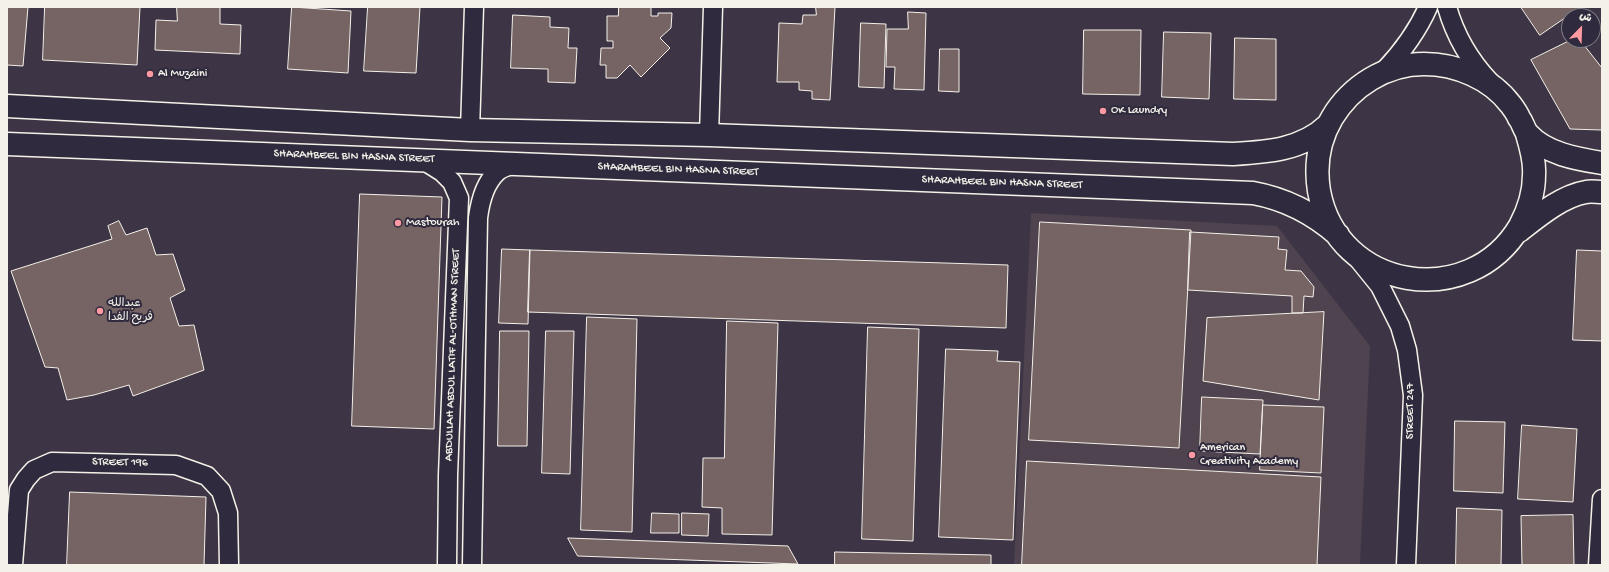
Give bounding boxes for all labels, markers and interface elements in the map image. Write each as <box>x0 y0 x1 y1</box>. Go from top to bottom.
north arrow <box>1561 8 1601 48</box>
text: ش <box>1577 10 1593 26</box>
place label: Al Muzaini <box>158 67 207 81</box>
marker: Al Muzaini <box>145 69 155 79</box>
place label: OK Laundry <box>1111 104 1167 118</box>
marker: OK Laundry <box>1098 106 1108 116</box>
street label: SHARAHBEEL BIN HASNA STREET <box>273 147 435 167</box>
street label: SHARAHBEEL BIN HASNA STREET <box>597 160 759 180</box>
street label: SHARAHBEEL BIN HASNA STREET <box>921 173 1083 193</box>
place label: Mastourah <box>406 216 460 230</box>
marker: Mastourah <box>393 218 403 228</box>
street label: ABDULLAH ABDUL LATIF AL-OTHMAN STREET <box>442 248 464 462</box>
place label: عبدالله فريح الفدا <box>108 297 153 325</box>
marker: عبدالله فريح الفدا <box>95 306 105 316</box>
street label: STREET 247 <box>1404 383 1418 439</box>
place label: American Creativity Academy <box>1200 441 1298 469</box>
marker: American Creativity Academy <box>1187 450 1197 460</box>
street label: STREET 196 <box>92 455 148 471</box>

